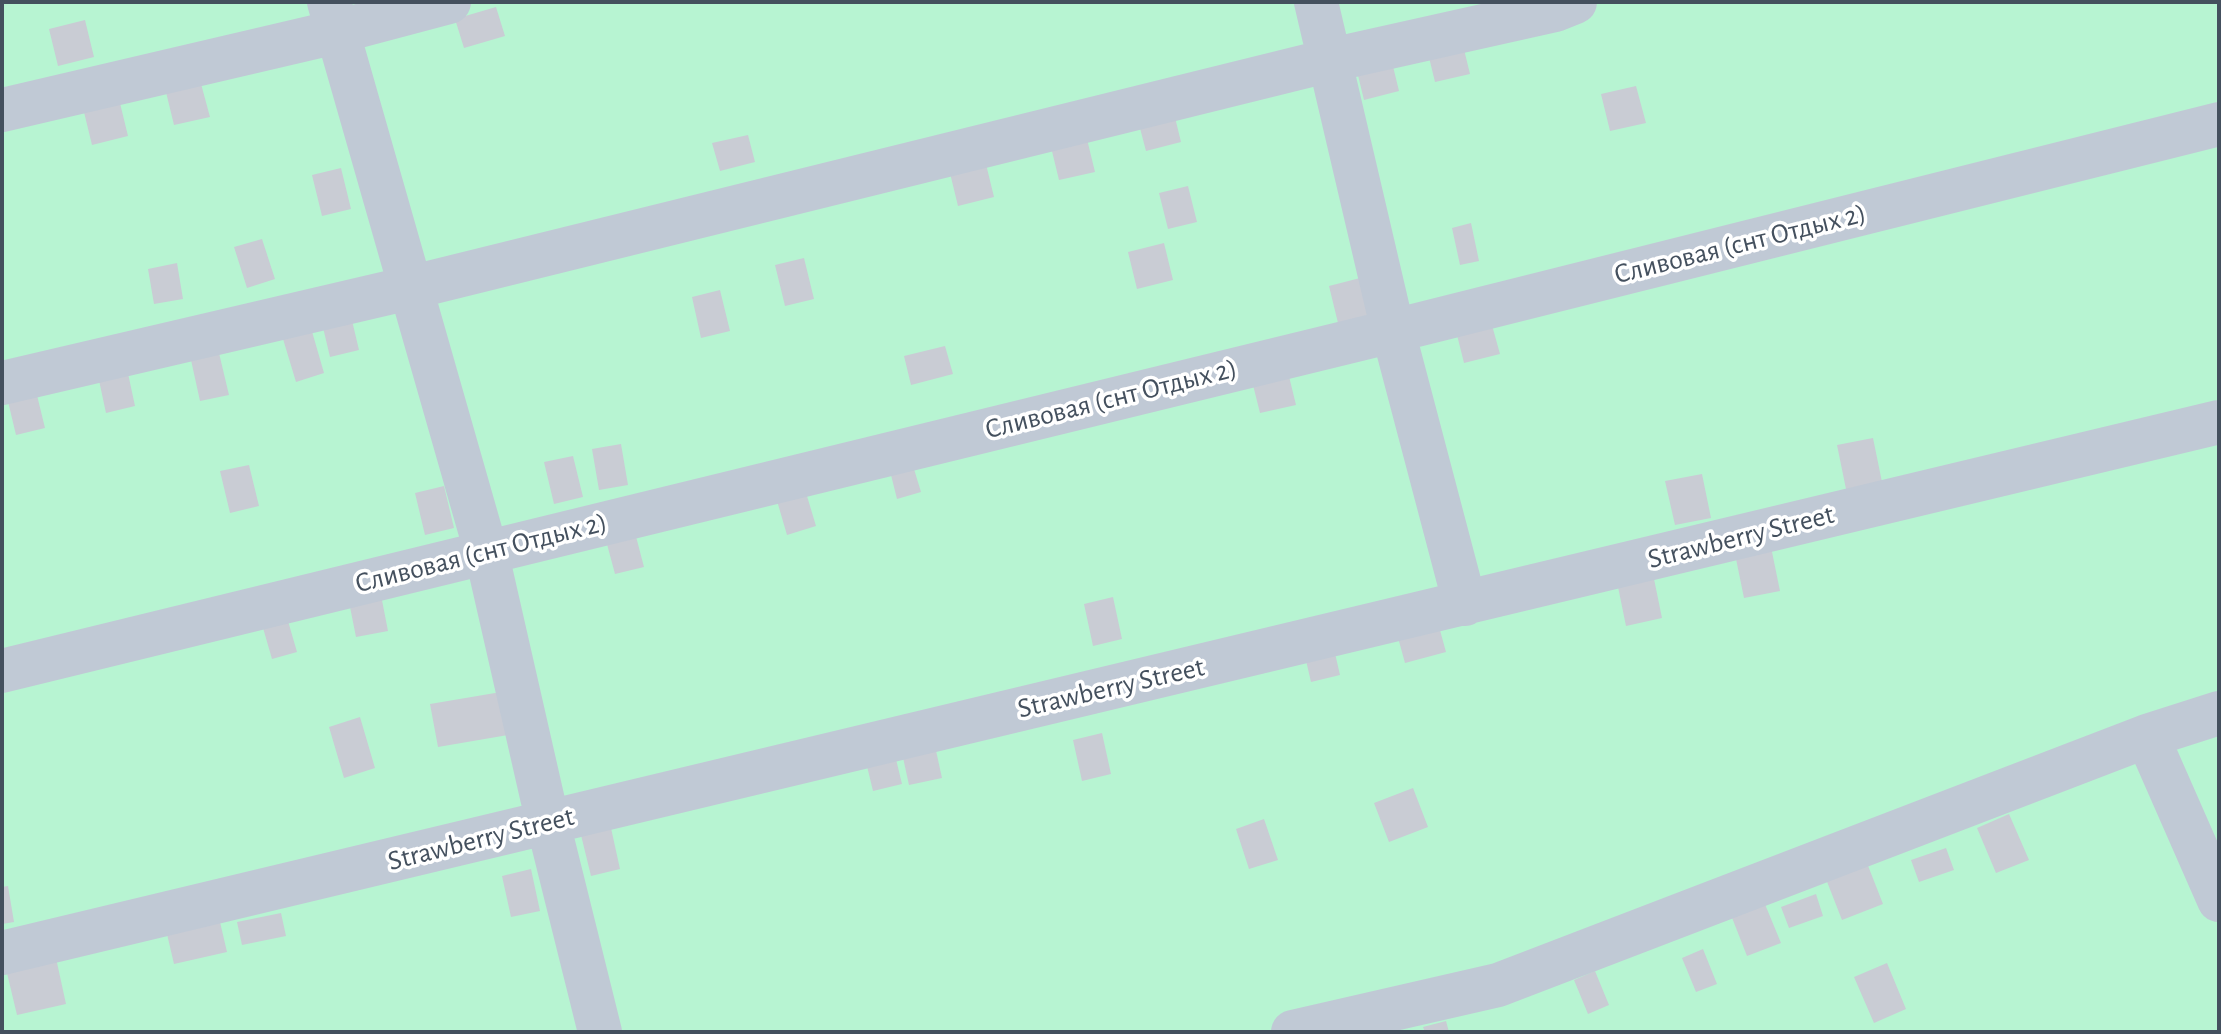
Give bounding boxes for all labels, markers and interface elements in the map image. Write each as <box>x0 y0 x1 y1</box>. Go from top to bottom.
street label: Сливовая (снт Отдых 2) <box>1610 196 1870 292</box>
street label: Сливовая (снт Отдых 2) <box>981 351 1241 447</box>
street label: Strawberry Street <box>1644 498 1838 576</box>
street label: Сливовая (снт Отдых 2) <box>351 505 611 601</box>
street label: Strawberry Street <box>1014 650 1208 726</box>
street label: Strawberry Street <box>384 800 578 878</box>

